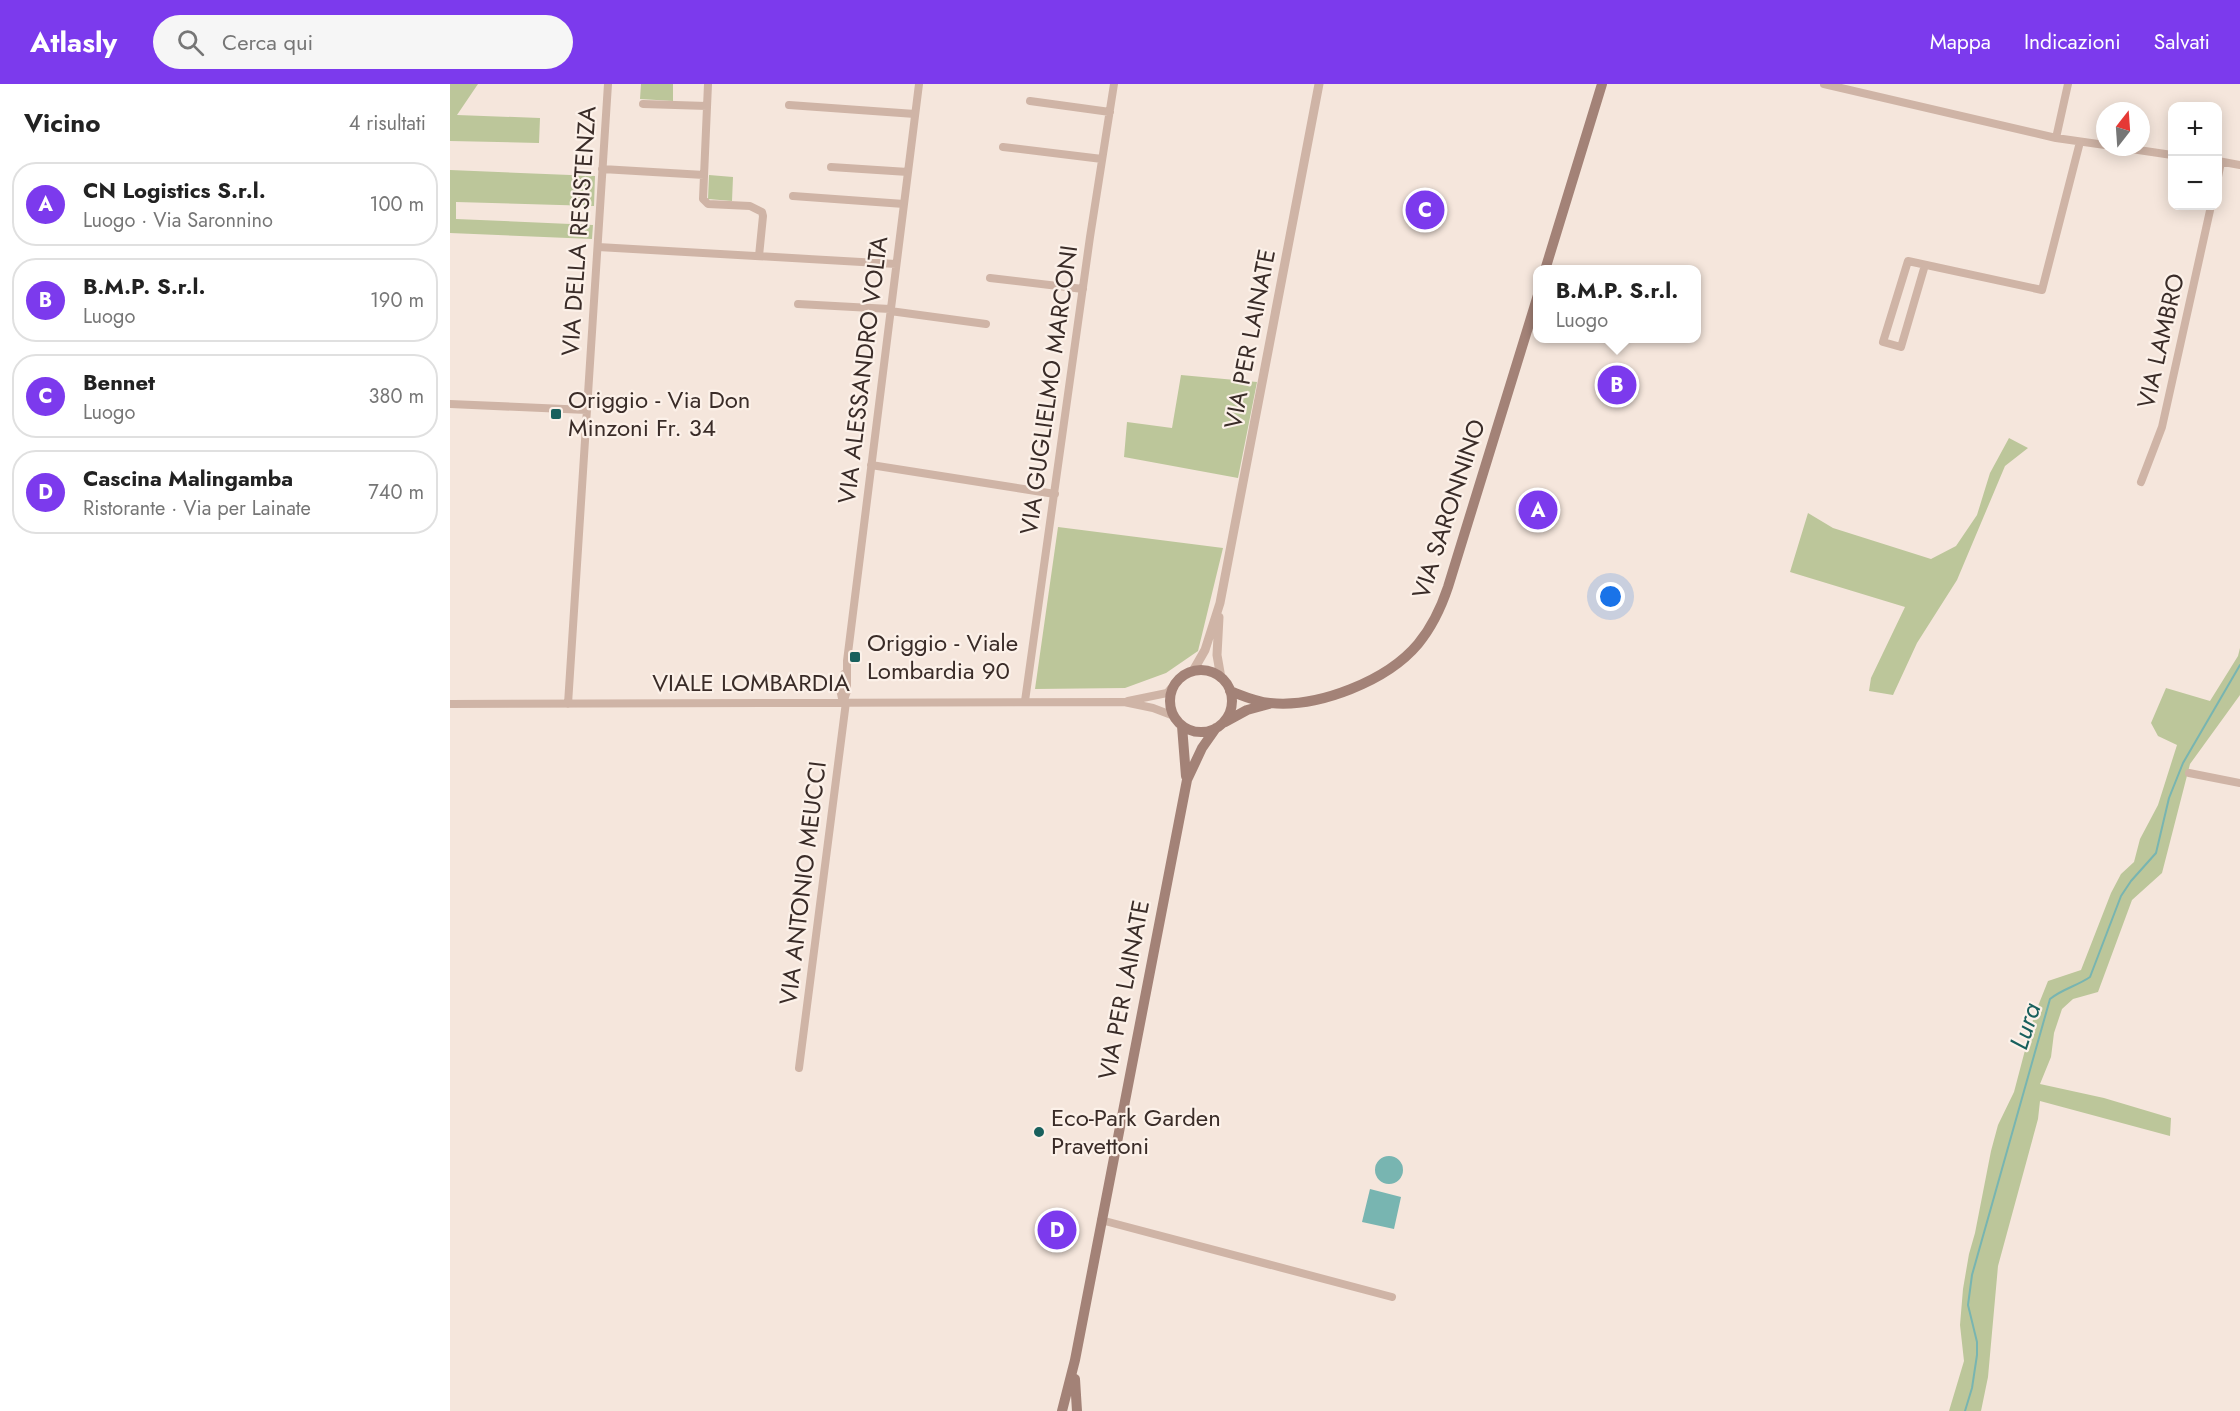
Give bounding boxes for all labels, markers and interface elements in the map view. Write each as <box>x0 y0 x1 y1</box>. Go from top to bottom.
search box <box>153 15 573 69</box>
text: Atlasly <box>30 22 117 63</box>
icon: search <box>174 26 207 59</box>
text: Cerca qui <box>222 26 313 58</box>
text: Mappa <box>1930 27 1991 57</box>
text: Indicazioni <box>2024 27 2121 57</box>
text: Salvati <box>2154 27 2210 57</box>
north arrow <box>2096 102 2150 156</box>
map controls <box>2168 102 2222 210</box>
button: + <box>2168 102 2222 156</box>
text: Vicino <box>24 104 101 142</box>
street label: VIA DELLA RESISTENZA <box>552 105 605 357</box>
text: 4 risultati <box>349 109 426 138</box>
button: − <box>2168 156 2222 210</box>
text: CN Logistics S.r.l. <box>83 174 266 206</box>
pin: C <box>1406 188 1444 232</box>
text: A <box>38 190 53 219</box>
text: 100 m <box>369 190 424 219</box>
text: Luogo · Via Saronnino <box>83 206 273 235</box>
street label: VIA ALESSANDRO VOLTA <box>829 234 896 506</box>
street label: VIA GUGLIELMO MARCONI <box>1011 243 1086 537</box>
street label: VIA PER LAINATE <box>1215 246 1284 432</box>
popup <box>1533 265 1701 343</box>
text: B.M.P. S.r.l. <box>83 270 206 302</box>
street label: VIA LAMBRO <box>2128 270 2193 412</box>
text: B.M.P. S.r.l. <box>1556 274 1678 306</box>
text: B <box>39 286 52 315</box>
text: 190 m <box>370 286 424 315</box>
text: Luogo <box>83 302 135 331</box>
text: Luogo <box>1556 306 1608 335</box>
pin: B <box>1598 362 1636 408</box>
text: Bennet <box>83 366 155 398</box>
text: C <box>38 382 53 411</box>
text: 380 m <box>369 382 424 411</box>
place label: Origgio - Via Don Minzoni Fr. 34 <box>568 382 750 445</box>
text: Luogo <box>83 398 135 427</box>
marker: Origgio - Via Don Minzoni Fr. 34 <box>549 407 563 421</box>
street label: VIA SARONNINO <box>1403 415 1494 603</box>
text: Cascina Malingamba <box>83 462 293 494</box>
text: D <box>38 478 53 507</box>
text: 740 m <box>368 478 424 507</box>
pin: A <box>1518 488 1558 532</box>
text: Ristorante · Via per Lainate <box>83 494 311 523</box>
your location <box>1596 582 1625 611</box>
place label: Origgio - Viale Lombardia 90 <box>867 625 1018 688</box>
marker: Origgio - Viale Lombardia 90 <box>848 650 862 664</box>
street label: VIALE LOMBARDIA <box>652 665 850 700</box>
street label: VIA ANTONIO MEUCCI <box>770 759 835 1007</box>
street label: VIA PER LAINATE <box>1089 897 1158 1083</box>
water label: Lura <box>2000 997 2051 1054</box>
place label: Eco-Park Garden Pravettoni <box>1051 1100 1221 1163</box>
marker: Eco-Park Garden Pravettoni <box>1032 1125 1046 1139</box>
pin: D <box>1038 1208 1076 1252</box>

